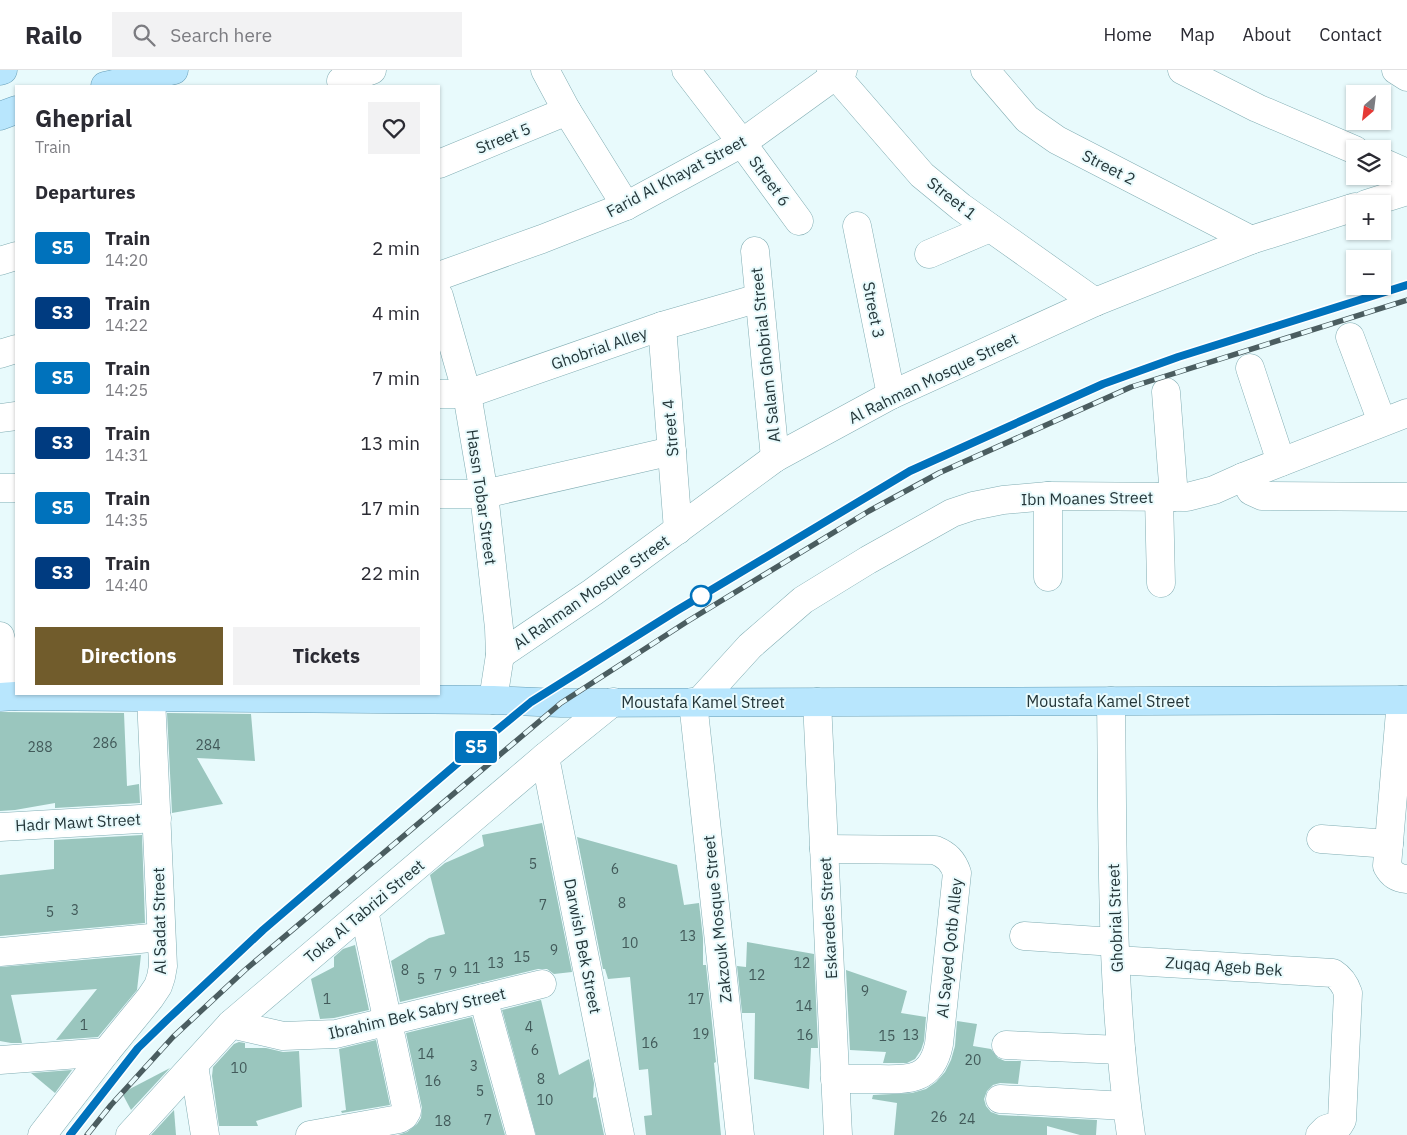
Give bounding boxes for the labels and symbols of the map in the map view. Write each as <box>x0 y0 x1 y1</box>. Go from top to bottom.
north arrow <box>1346 85 1391 130</box>
street label: Street 5 <box>473 118 533 158</box>
street label: Farid Al Khayat Street <box>603 131 749 221</box>
street label: Street 2 <box>1079 145 1139 189</box>
street label: Street 6 <box>745 152 795 210</box>
street label: Street 1 <box>923 172 981 224</box>
street label: Al Salam Ghobrial Street <box>746 267 784 443</box>
street label: Street 3 <box>859 280 889 340</box>
street label: Ghobrial Alley <box>548 322 650 374</box>
street label: Al Rahman Mosque Street <box>845 328 1021 428</box>
street label: Street 4 <box>658 399 682 457</box>
street label: Hassn Tobar Street <box>463 428 501 566</box>
street label: Ibn Moanes Street <box>1021 487 1153 509</box>
street label: Al Rahman Mosque Street <box>509 530 673 654</box>
unlabelled marker <box>690 585 712 607</box>
street label: Moustafa Kamel Street <box>1026 691 1190 711</box>
street label: Moustafa Kamel Street <box>621 692 785 712</box>
line badge: S5 <box>454 731 498 763</box>
house number: 286 <box>92 734 118 752</box>
house number: 284 <box>195 736 221 754</box>
house number: 288 <box>27 738 53 756</box>
street label: Hadr Mawt Street <box>15 809 141 835</box>
street label: Zakzouk Mosque Street <box>698 834 736 1004</box>
street label: Toka Al Tabrizi Street <box>300 855 428 967</box>
house number: 5 <box>529 855 537 873</box>
street label: Eskaredes Street <box>815 856 841 980</box>
house number: 6 <box>611 860 619 878</box>
street label: Ghobrial Street <box>1103 863 1127 973</box>
street label: Al Sadat Street <box>148 867 170 975</box>
street label: Darwish Bek Street <box>560 877 606 1015</box>
street label: Al Sayed Qotb Alley <box>932 877 966 1019</box>
house number: 8 <box>618 894 626 912</box>
house number: 7 <box>539 896 547 914</box>
house number: 3 <box>71 901 79 919</box>
house number: 5 <box>46 903 54 921</box>
house number: 13 <box>680 927 696 945</box>
house number: 10 <box>622 934 638 952</box>
house number: 9 <box>550 941 558 959</box>
house number: 15 <box>514 948 530 966</box>
street label: Zuqaq Ageb Bek <box>1165 952 1284 980</box>
house number: 13 <box>488 954 504 972</box>
house number: 12 <box>794 954 810 972</box>
house number: 11 <box>464 959 480 977</box>
house number: 8 <box>401 961 409 979</box>
house number: 9 <box>449 963 457 981</box>
house number: 7 <box>434 966 442 984</box>
house number: 12 <box>749 966 765 984</box>
house number: 5 <box>417 970 425 988</box>
house number: 9 <box>861 982 869 1000</box>
street label: Ibrahim Bek Sabry Street <box>327 983 507 1043</box>
house number: 1 <box>323 990 331 1008</box>
house number: 17 <box>688 990 704 1008</box>
house number: 14 <box>796 997 812 1015</box>
house number: 1 <box>80 1016 88 1034</box>
house number: 4 <box>525 1018 533 1036</box>
house number: 19 <box>693 1025 709 1043</box>
house number: 16 <box>797 1026 813 1044</box>
house number: 13 <box>903 1026 919 1044</box>
house number: 15 <box>879 1027 895 1045</box>
house number: 16 <box>642 1034 658 1052</box>
house number: 6 <box>531 1041 539 1059</box>
house number: 14 <box>418 1045 434 1063</box>
house number: 20 <box>965 1051 981 1069</box>
house number: 3 <box>470 1057 478 1075</box>
house number: 10 <box>231 1059 247 1077</box>
house number: 8 <box>537 1070 545 1088</box>
house number: 16 <box>425 1072 441 1090</box>
house number: 5 <box>476 1082 484 1100</box>
house number: 10 <box>537 1091 553 1109</box>
house number: 26 <box>931 1108 947 1126</box>
house number: 24 <box>959 1110 975 1128</box>
house number: 7 <box>484 1111 492 1129</box>
house number: 18 <box>435 1112 451 1130</box>

